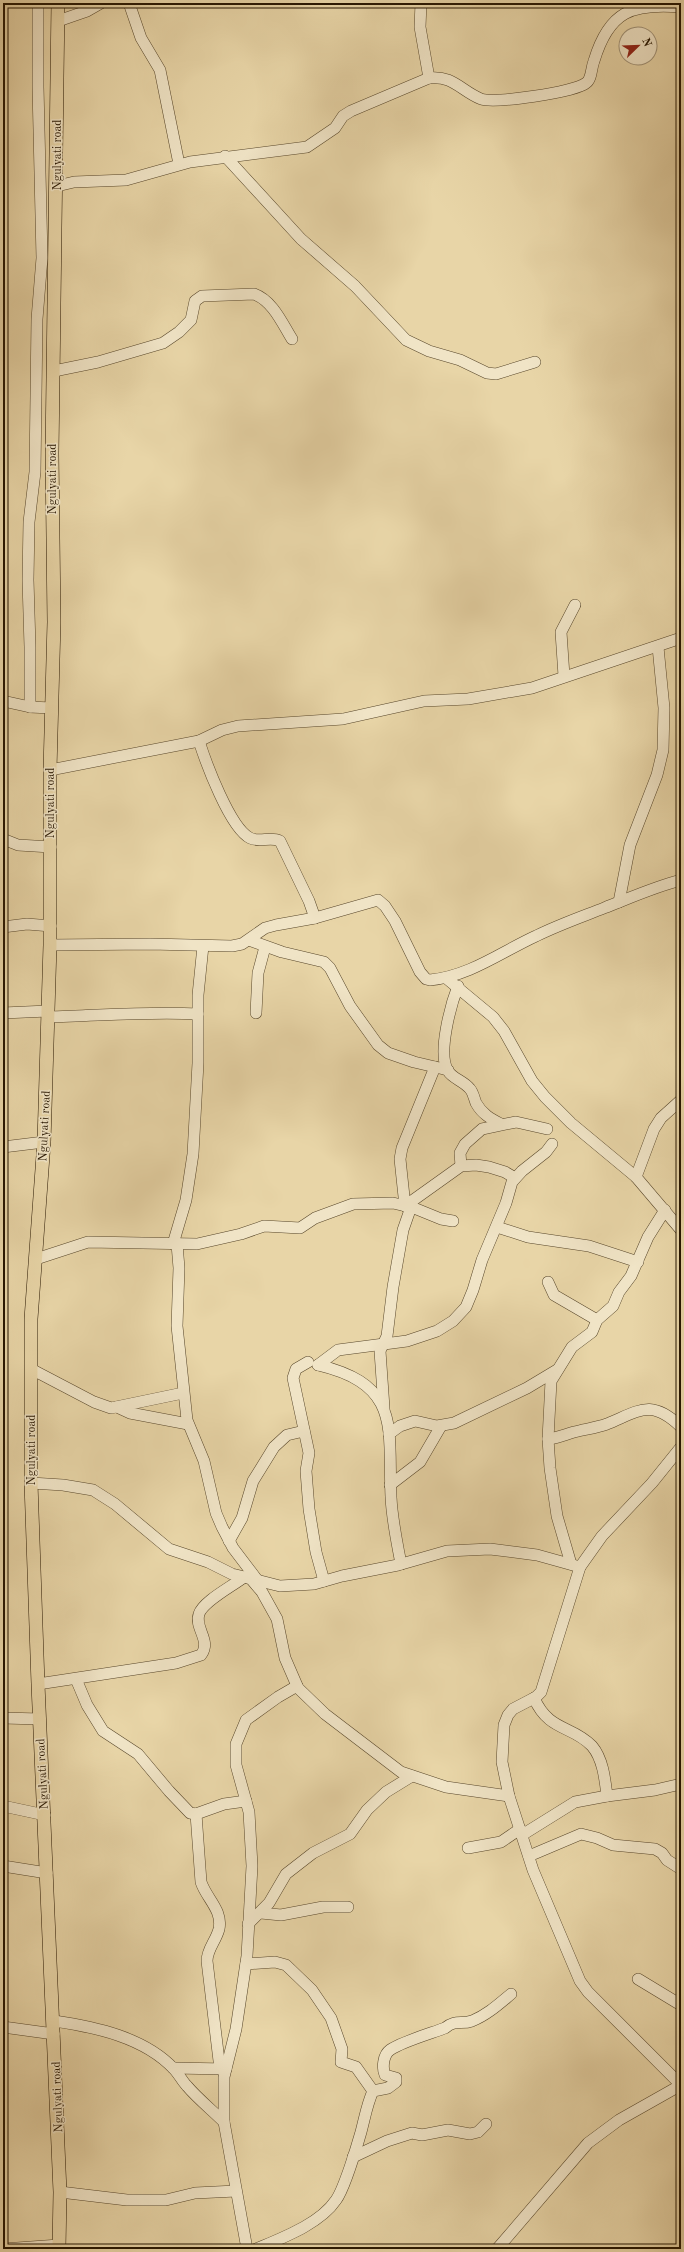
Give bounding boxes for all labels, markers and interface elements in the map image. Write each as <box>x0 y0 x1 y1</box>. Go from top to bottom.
north arrow <box>618 26 658 66</box>
text: N <box>639 37 653 49</box>
street label: Ngulyati road <box>52 119 64 191</box>
street label: Ngulyati road <box>47 443 59 515</box>
street label: Ngulyati road <box>45 767 57 839</box>
street label: Ngulyati road <box>37 1090 53 1162</box>
street label: Ngulyati road <box>26 1414 38 1486</box>
street label: Ngulyati road <box>35 1738 51 1810</box>
street label: Ngulyati road <box>51 2061 65 2133</box>

